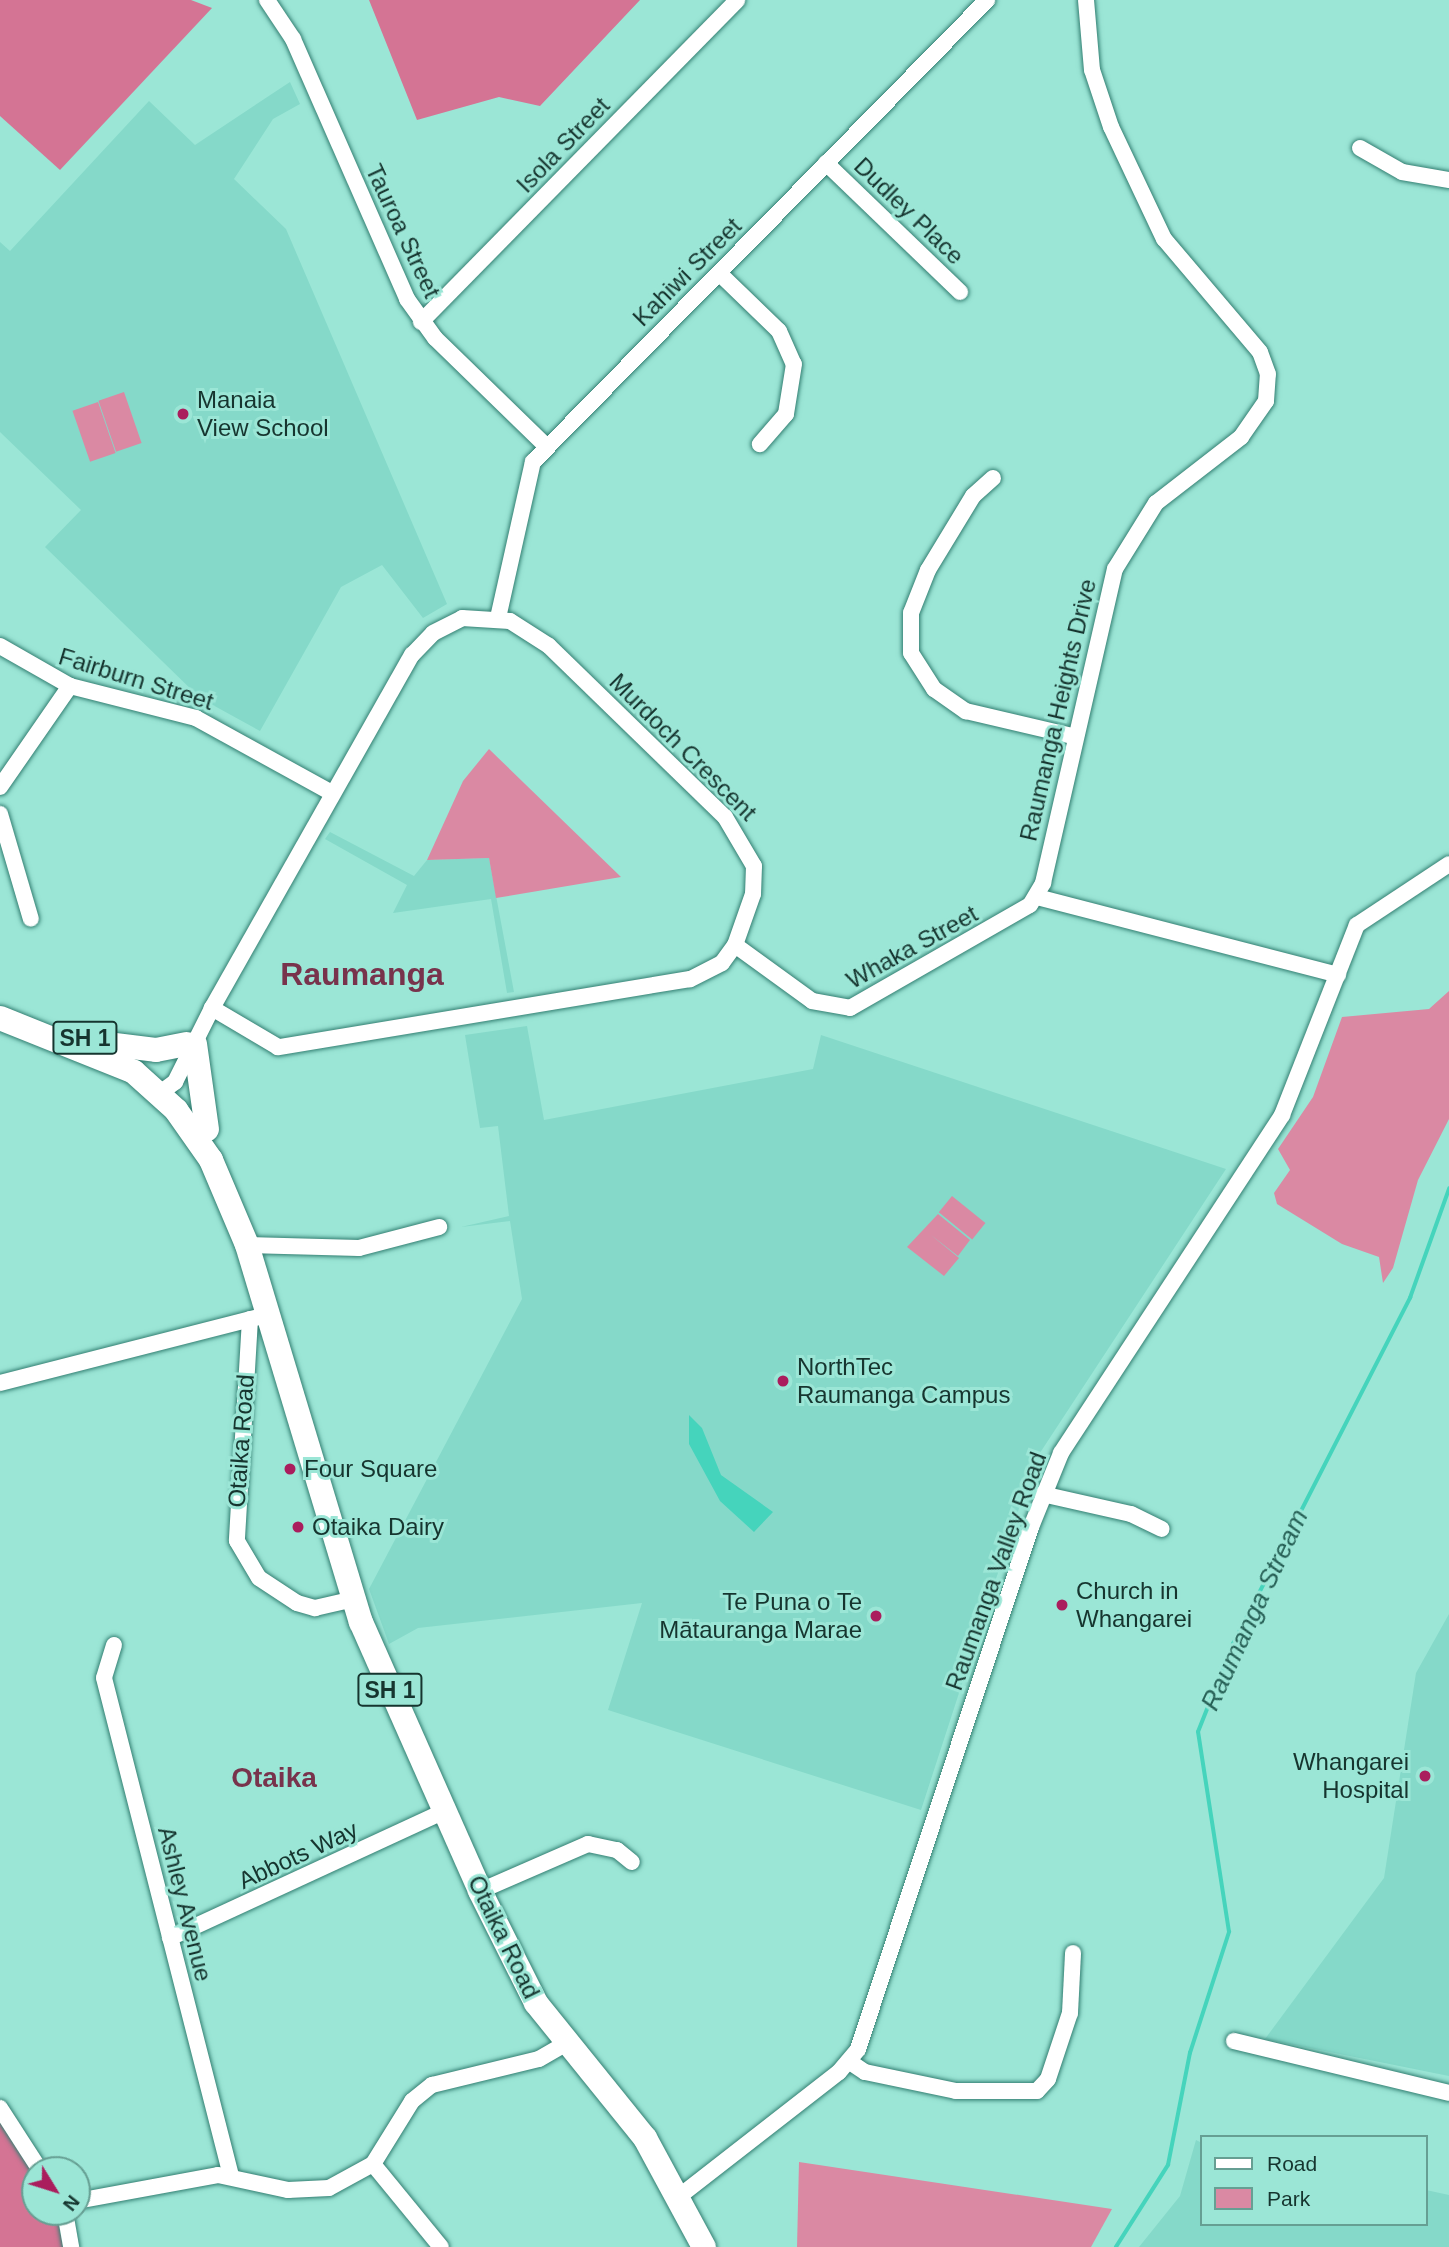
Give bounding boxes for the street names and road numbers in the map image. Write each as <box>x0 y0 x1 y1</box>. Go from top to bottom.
street label: Isola Street <box>510 91 616 199</box>
street label: Dudley Place <box>848 152 970 270</box>
street label: Tauroa Street <box>360 160 446 302</box>
street label: Kahiwi Street <box>627 212 747 332</box>
street label: Raumanga Heights Drive <box>1014 576 1102 844</box>
street label: Fairburn Street <box>55 642 217 716</box>
street label: Murdoch Crescent <box>603 667 763 827</box>
street label: Whaka Street <box>841 899 983 995</box>
road number: SH 1 <box>52 1018 118 1058</box>
street label: Otaika Road <box>222 1373 260 1509</box>
street label: Raumanga Valley Road <box>939 1448 1053 1694</box>
road number: SH 1 <box>357 1670 423 1709</box>
street label: Abbots Way <box>234 1815 362 1895</box>
street label: Ashley Avenue <box>152 1823 218 1985</box>
street label: Otaika Road <box>462 1871 546 2003</box>

